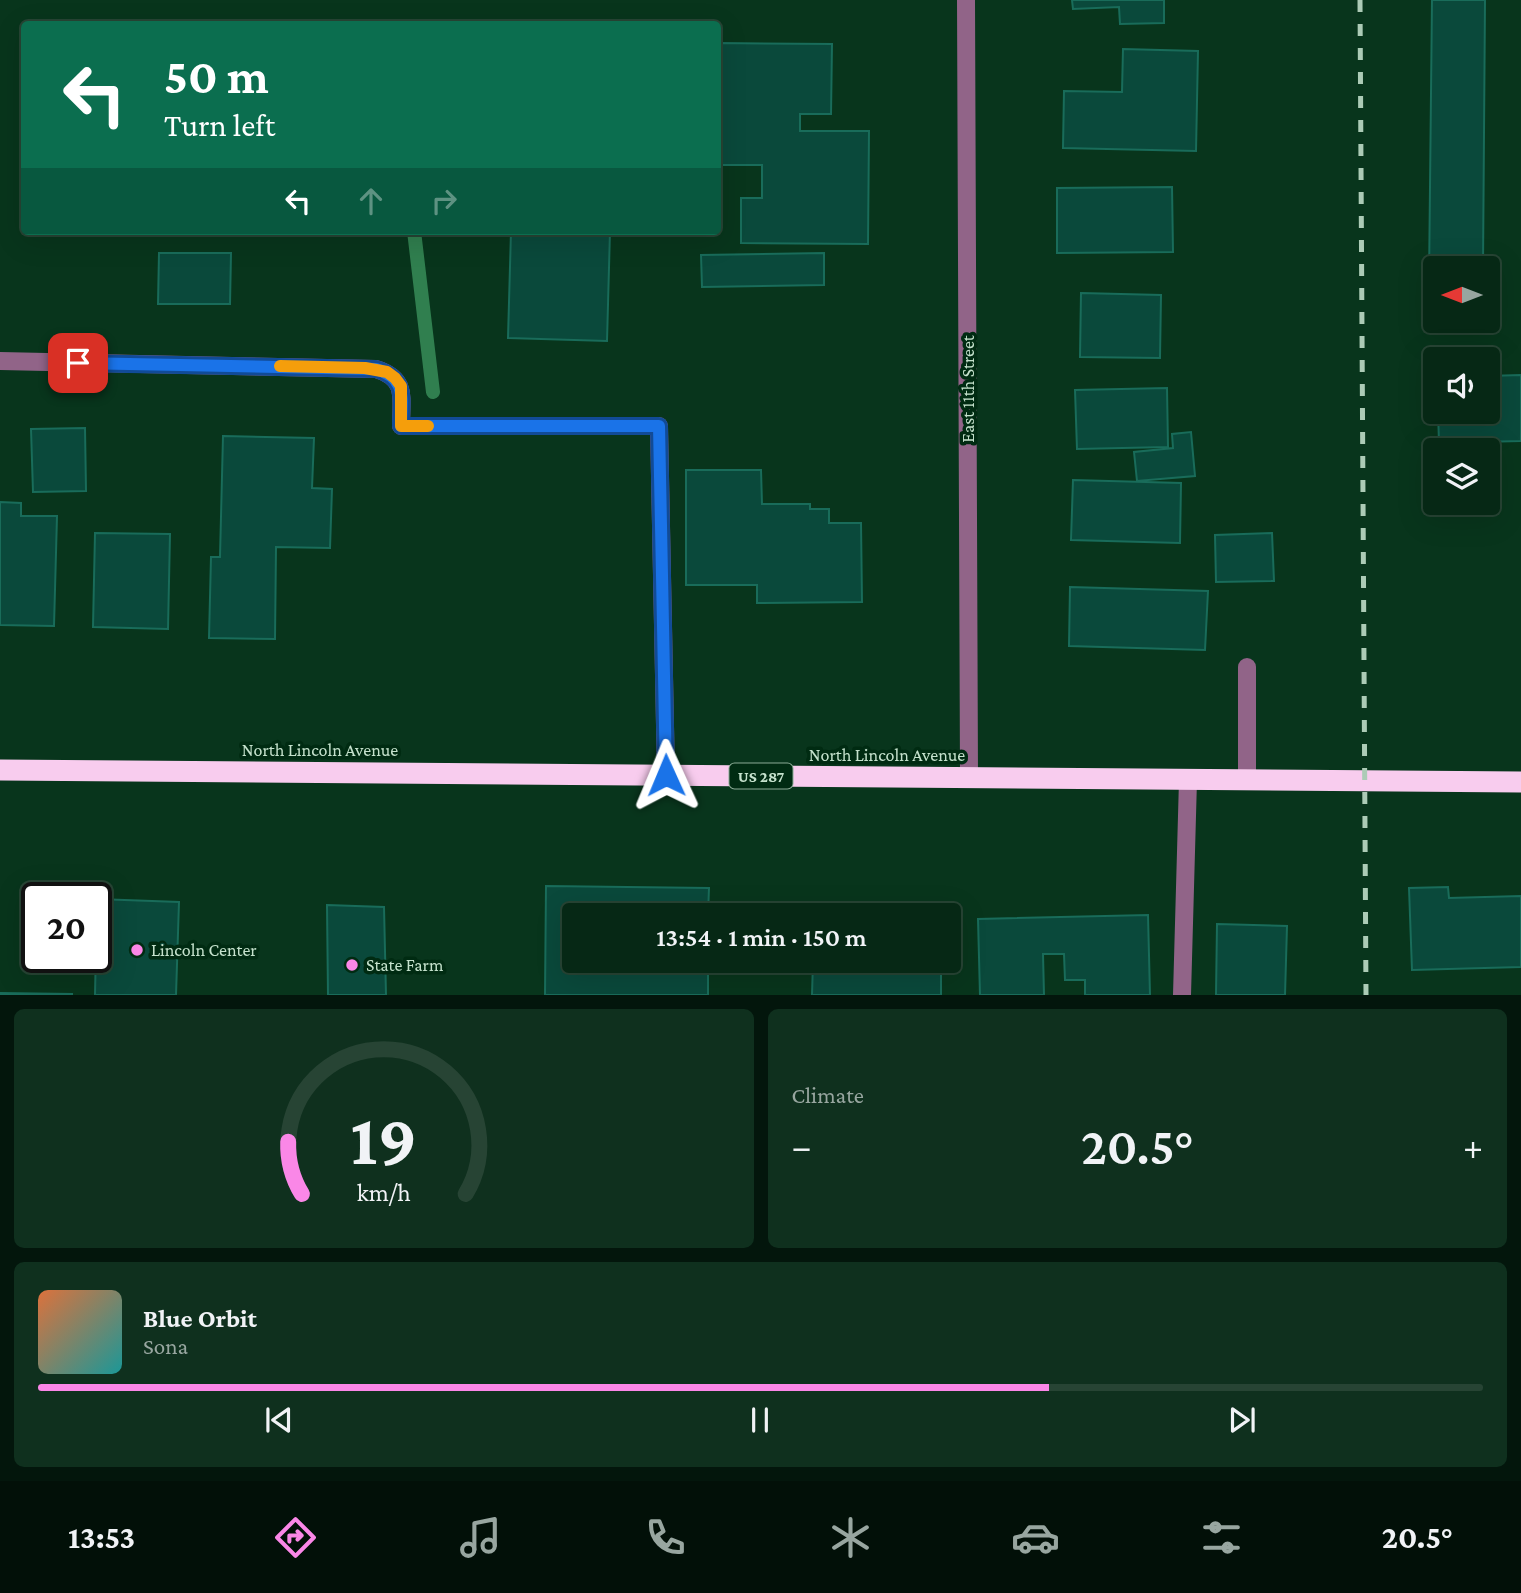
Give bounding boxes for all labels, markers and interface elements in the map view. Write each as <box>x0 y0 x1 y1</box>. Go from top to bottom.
icon: left <box>49 49 140 140</box>
text: 50 m <box>164 49 269 104</box>
text: Turn left <box>164 107 275 143</box>
icon: left <box>279 182 317 220</box>
icon: ahead <box>352 182 390 220</box>
icon: right <box>425 182 463 220</box>
north arrow <box>1423 256 1500 332</box>
map controls <box>1423 256 1500 515</box>
pin <box>48 333 108 393</box>
street label: East 11th Street <box>958 334 978 443</box>
icon: arrive <box>59 344 97 382</box>
button: sound <box>1423 347 1500 424</box>
button: layers <box>1423 438 1500 515</box>
position arrow <box>629 738 703 812</box>
street label: North Lincoln Avenue <box>242 740 398 760</box>
street label: North Lincoln Avenue <box>809 745 965 765</box>
road number: US 287 <box>730 764 792 789</box>
speed limit sign: 20 <box>21 882 112 973</box>
text: 13:54 · 1 min · 150 m <box>656 923 867 952</box>
place label: Lincoln Center <box>151 940 257 960</box>
marker: Lincoln Center <box>129 942 145 958</box>
place label: State Farm <box>366 955 444 975</box>
marker: State Farm <box>344 957 360 973</box>
text: Climate <box>792 1082 864 1108</box>
text: 19 <box>350 1100 417 1181</box>
text: 20.5° <box>1081 1117 1194 1175</box>
text: − <box>792 1125 812 1167</box>
text: + <box>1463 1125 1483 1167</box>
text: km/h <box>357 1179 411 1206</box>
text: Blue Orbit <box>143 1304 257 1333</box>
text: Sona <box>143 1333 188 1359</box>
icon: previous <box>260 1401 298 1439</box>
icon: pause <box>741 1401 779 1439</box>
icon: next <box>1223 1401 1261 1439</box>
icon: directions <box>271 1513 320 1562</box>
icon: music <box>456 1513 505 1562</box>
icon: phone <box>641 1513 690 1562</box>
icon: climate <box>826 1513 875 1562</box>
icon: car <box>1011 1513 1060 1562</box>
icon: filters <box>1197 1513 1246 1562</box>
text: 13:53 <box>68 1519 135 1555</box>
text: 20.5° <box>1382 1519 1453 1555</box>

